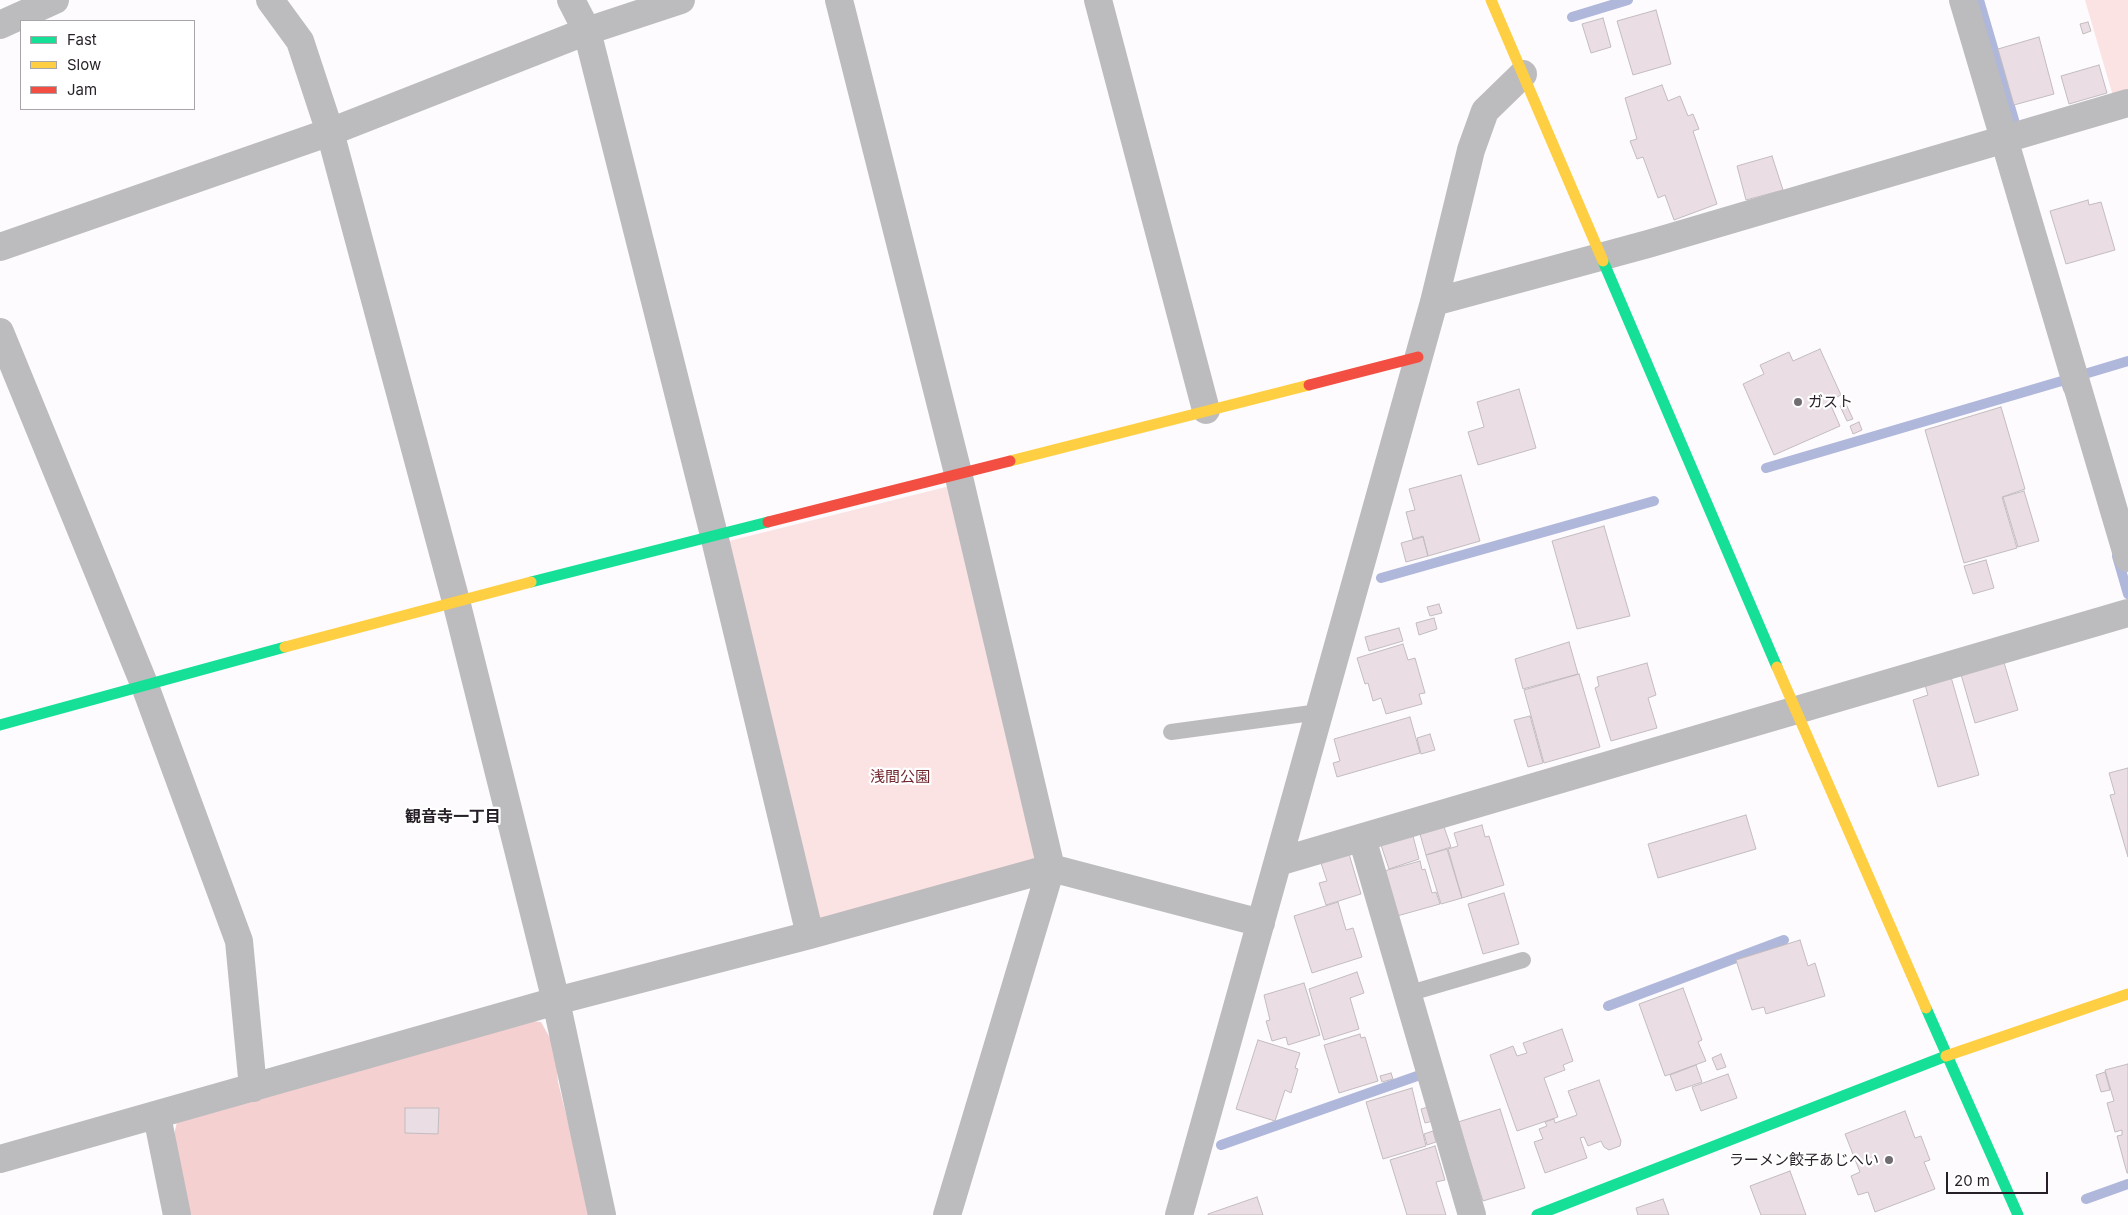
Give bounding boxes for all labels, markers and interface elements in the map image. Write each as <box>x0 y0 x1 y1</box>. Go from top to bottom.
legend <box>20 20 195 110</box>
text: Fast <box>67 30 97 49</box>
text: Slow <box>67 55 101 74</box>
text: Jam <box>67 80 97 99</box>
place label: ガスト <box>1808 393 1853 411</box>
marker: ガスト <box>1792 396 1804 408</box>
park label: 浅間公園 <box>870 768 930 786</box>
district label: 観音寺一丁目 <box>405 807 501 827</box>
place label: ラーメン餃子あじへい <box>1729 1151 1879 1169</box>
marker: ラーメン餃子あじへい <box>1883 1154 1895 1166</box>
scale bar <box>1948 1162 2050 1194</box>
text: 20 m <box>1954 1171 1990 1190</box>

